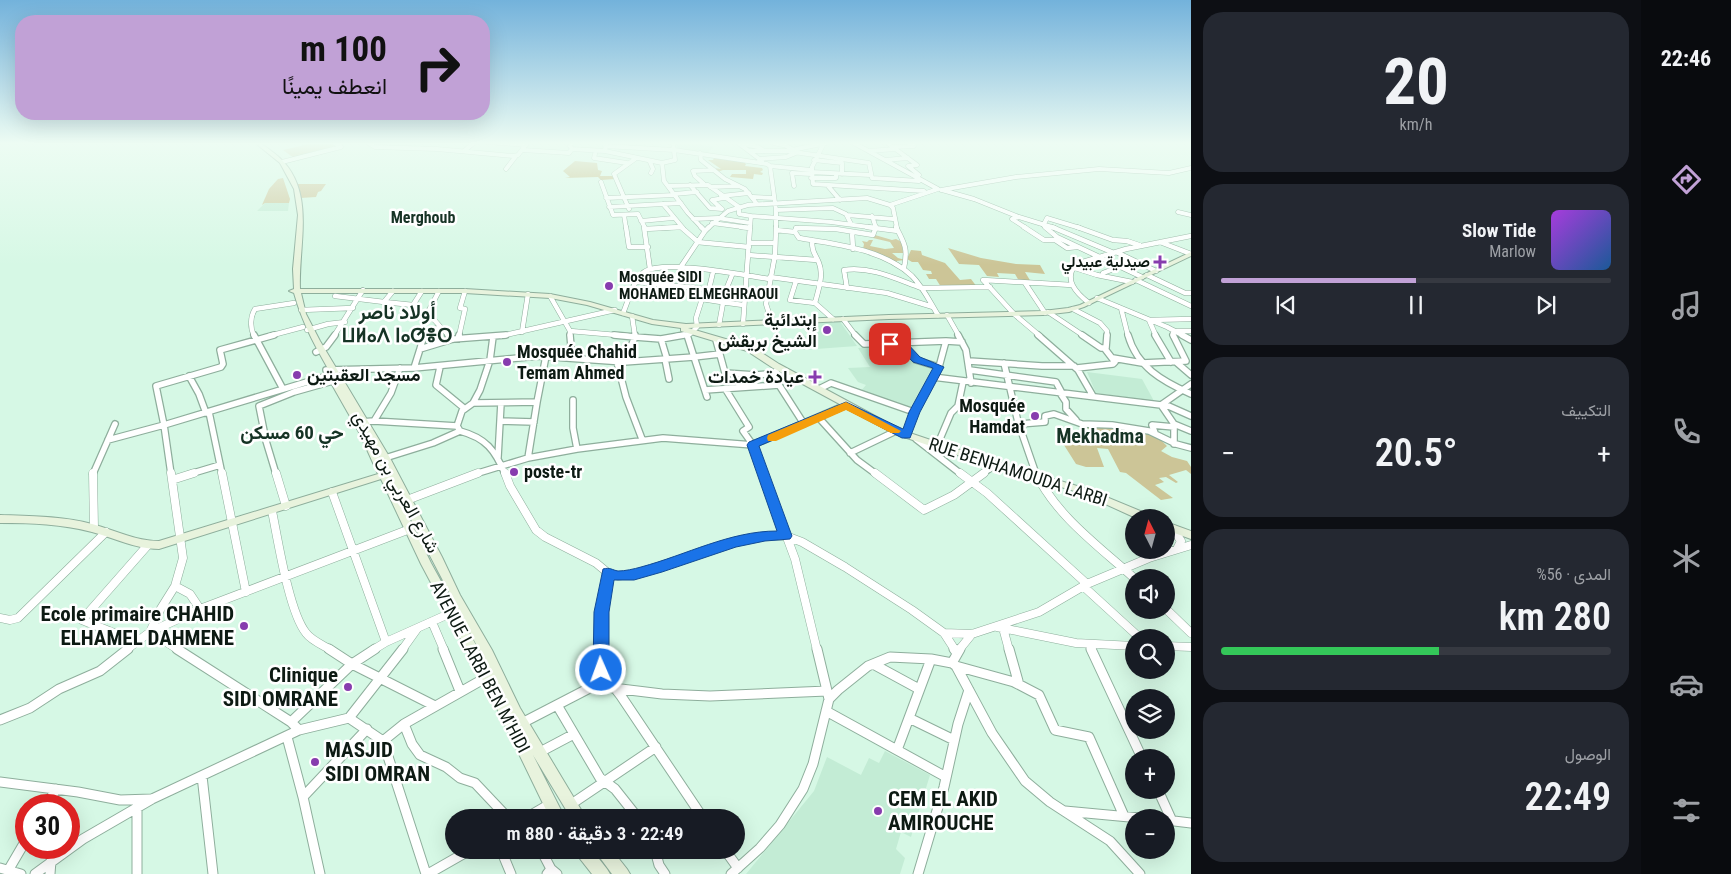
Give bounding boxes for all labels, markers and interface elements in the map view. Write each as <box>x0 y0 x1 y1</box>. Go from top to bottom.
text: 100 m <box>300 29 387 70</box>
icon: right <box>405 35 470 100</box>
text: 20 <box>1383 44 1449 120</box>
text: 22:46 <box>1661 46 1711 71</box>
text: انعطف يمينًا <box>282 74 387 99</box>
text: km/h <box>1400 115 1432 134</box>
icon: directions <box>1669 162 1704 197</box>
district label: Merghoub <box>391 208 455 227</box>
text: Slow Tide <box>1462 219 1536 242</box>
text: Marlow <box>1489 242 1536 261</box>
place label: صيدلية عبيدلي <box>1061 253 1150 275</box>
marker: صيدلية عبيدلي <box>1154 256 1166 268</box>
place label: Mosquée SIDI MOHAMED ELMEGHRAOUI <box>619 268 778 303</box>
marker: Mosquée SIDI MOHAMED ELMEGHRAOUI <box>603 280 615 292</box>
icon: music <box>1669 288 1704 323</box>
icon: previous <box>1272 291 1300 319</box>
icon: pause <box>1402 291 1430 319</box>
icon: next <box>1532 291 1560 319</box>
district label: أولاد ناصر ⵡⵍⴰⴷ ⵏⴰⵚⴻⵔ <box>342 300 453 347</box>
place label: إبتدائية الشيخ بريقش <box>718 309 817 353</box>
pin <box>869 323 911 365</box>
marker: إبتدائية الشيخ بريقش <box>821 324 833 336</box>
icon: arrive <box>876 330 904 358</box>
place label: Mosquée Chahid Temam Ahmed <box>517 341 637 383</box>
marker: Mosquée Chahid Temam Ahmed <box>501 356 513 368</box>
place label: مسجد العقبتين <box>307 364 421 386</box>
place label: عيادة خمدات <box>708 366 804 388</box>
marker: مسجد العقبتين <box>291 369 303 381</box>
marker: عيادة خمدات <box>808 370 822 384</box>
place label: Mosquée Hamdat <box>959 395 1025 437</box>
text: التكييف <box>1561 401 1611 420</box>
street label: شارع العربي بن مهيدي <box>344 407 444 559</box>
marker: Mosquée Hamdat <box>1029 410 1041 422</box>
icon: phone <box>1669 414 1704 449</box>
district label: حي 60 مسكن <box>240 421 344 449</box>
district label: Mekhadma <box>1056 424 1144 448</box>
text: 20.5° <box>1375 431 1457 475</box>
street label: RUE BENHAMOUDA LARBI <box>926 433 1110 510</box>
text: − <box>1221 437 1235 470</box>
text: + <box>1597 437 1611 470</box>
place label: poste-tr <box>524 461 582 482</box>
marker: poste-tr <box>508 466 520 478</box>
north arrow <box>1125 509 1175 559</box>
map controls <box>1125 509 1175 859</box>
icon: climate <box>1669 541 1704 576</box>
text: المدى · 56% <box>1537 565 1611 584</box>
button: sound <box>1125 569 1175 619</box>
street label: AVENUE LARBI BEN M'HIDI <box>426 577 535 756</box>
text: 280 km <box>1499 595 1611 639</box>
place label: Ecole primaire CHAHID ELHAMEL DAHMENE <box>41 602 234 650</box>
marker: Ecole primaire CHAHID ELHAMEL DAHMENE <box>238 620 250 632</box>
button: search <box>1125 629 1175 679</box>
position arrow <box>574 643 626 695</box>
place label: Clinique SIDI OMRANE <box>223 663 338 711</box>
icon: car <box>1669 667 1704 702</box>
marker: Clinique SIDI OMRANE <box>342 681 354 693</box>
button: layers <box>1125 689 1175 739</box>
place label: MASJID SIDI OMRAN <box>325 738 430 786</box>
text: الوصول <box>1565 745 1611 764</box>
button: + <box>1125 749 1175 799</box>
marker: MASJID SIDI OMRAN <box>309 756 321 768</box>
text: 22:49 <box>1525 775 1611 819</box>
place label: CEM EL AKID AMIROUCHE <box>888 787 998 835</box>
icon: filters <box>1669 793 1704 828</box>
speed limit sign: 30 <box>15 794 80 859</box>
marker: CEM EL AKID AMIROUCHE <box>872 805 884 817</box>
button: − <box>1125 809 1175 859</box>
text: 22:49 · 3 دقيقة · 880 m <box>507 822 683 845</box>

